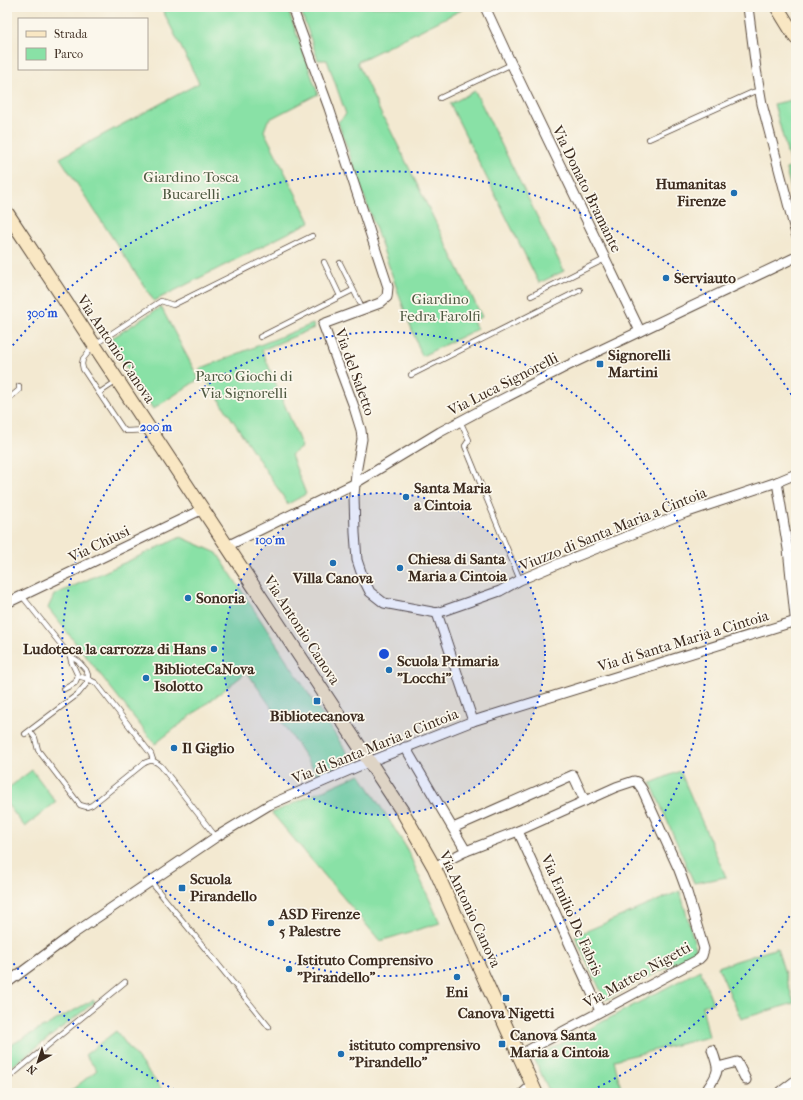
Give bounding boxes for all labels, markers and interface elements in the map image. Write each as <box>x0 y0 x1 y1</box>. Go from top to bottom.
legend <box>18 18 148 70</box>
text: Strada <box>54 27 88 41</box>
text: Parco <box>54 47 83 61</box>
street label: Via Donato Bramante <box>548 122 626 256</box>
park label: Giardino Tosca Bucarelli <box>143 168 240 203</box>
place label: Humanitas Firenze <box>656 175 727 210</box>
marker: Humanitas Firenze <box>729 188 739 198</box>
place label: Serviauto <box>674 269 736 287</box>
marker: Serviauto <box>661 273 671 283</box>
park label: Giardino Fedra Farolfi <box>399 290 481 325</box>
street label: Via Antonio Canova <box>73 291 159 407</box>
text: 300 m <box>27 306 58 321</box>
street label: Via del Saletto <box>331 325 379 419</box>
place label: Signorelli Martini <box>607 346 671 381</box>
street label: Via Luca Signorelli <box>444 348 562 420</box>
marker: Signorelli Martini <box>595 359 605 369</box>
park label: Parco Giochi di Via Signorelli <box>195 367 293 402</box>
text: 200 m <box>140 420 173 434</box>
place label: Santa Maria a Cintoia <box>414 479 492 514</box>
street label: Viuzzo di Santa Maria a Cintoia <box>516 483 710 575</box>
marker: Santa Maria a Cintoia <box>401 492 411 502</box>
street label: Via Chiusi <box>65 521 133 567</box>
text: 100 m <box>255 533 286 547</box>
place label: Chiesa di Santa Maria a Cintoia <box>407 550 508 585</box>
marker: Villa Canova <box>328 558 338 568</box>
marker: Chiesa di Santa Maria a Cintoia <box>395 563 405 573</box>
place label: Villa Canova <box>292 569 374 587</box>
street label: Via Antonio Canova <box>259 571 345 689</box>
place label: Sonoria <box>196 589 246 607</box>
marker: Sonoria <box>183 593 193 603</box>
street label: Via di Santa Maria a Cintoia <box>594 606 772 676</box>
place label: Ludoteca la carrozza di Hans <box>23 640 206 658</box>
marker: Ludoteca la carrozza di Hans <box>209 644 219 654</box>
centre of rings <box>377 647 391 661</box>
place label: Scuola Primaria "Locchi" <box>397 652 500 687</box>
place label: BiblioteCaNova Isolotto <box>154 660 255 695</box>
marker: Scuola Primaria "Locchi" <box>384 665 394 675</box>
marker: BiblioteCaNova Isolotto <box>141 673 151 683</box>
marker: Bibliotecanova <box>312 696 322 706</box>
street label: Via di Santa Maria a Cintoia <box>288 704 462 788</box>
place label: Bibliotecanova <box>270 707 365 725</box>
place label: Il Giglio <box>182 739 235 757</box>
marker: Il Giglio <box>169 743 179 753</box>
street label: Via Antonio Canova <box>435 847 505 971</box>
street label: Via Emilio De Fabris <box>537 851 607 979</box>
place label: Scuola Pirandello <box>190 870 257 905</box>
marker: Scuola Pirandello <box>177 883 187 893</box>
place label: ASD Firenze 5 Palestre <box>278 905 361 940</box>
marker: ASD Firenze 5 Palestre <box>266 918 276 928</box>
street label: Via Matteo Nigetti <box>579 938 694 1012</box>
place label: Istituto Comprensivo "Pirandello" <box>297 951 434 986</box>
marker: Istituto Comprensivo "Pirandello" <box>284 964 294 974</box>
marker: Eni <box>452 972 462 982</box>
place label: Eni <box>446 983 469 1001</box>
marker: Canova Nigetti <box>501 993 511 1003</box>
place label: Canova Nigetti <box>458 1004 555 1022</box>
place label: Canova Santa Maria a Cintoia <box>509 1026 610 1061</box>
place label: istituto comprensivo "Pirandello" <box>348 1036 481 1071</box>
marker: Canova Santa Maria a Cintoia <box>497 1039 507 1049</box>
north arrow <box>18 1042 58 1082</box>
marker: istituto comprensivo "Pirandello" <box>336 1049 346 1059</box>
text: N <box>24 1061 39 1077</box>

